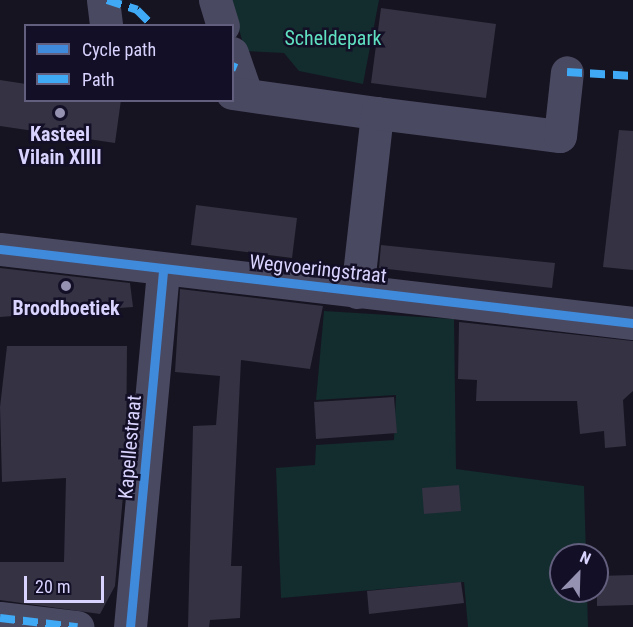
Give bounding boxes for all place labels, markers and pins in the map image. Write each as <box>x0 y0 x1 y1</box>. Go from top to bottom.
marker: Kasteel Vilain XIIII <box>53 106 67 120</box>
place label: Kasteel Vilain XIIII <box>18 122 102 169</box>
marker: Broodboetiek <box>59 279 73 293</box>
place label: Broodboetiek <box>12 296 120 320</box>

